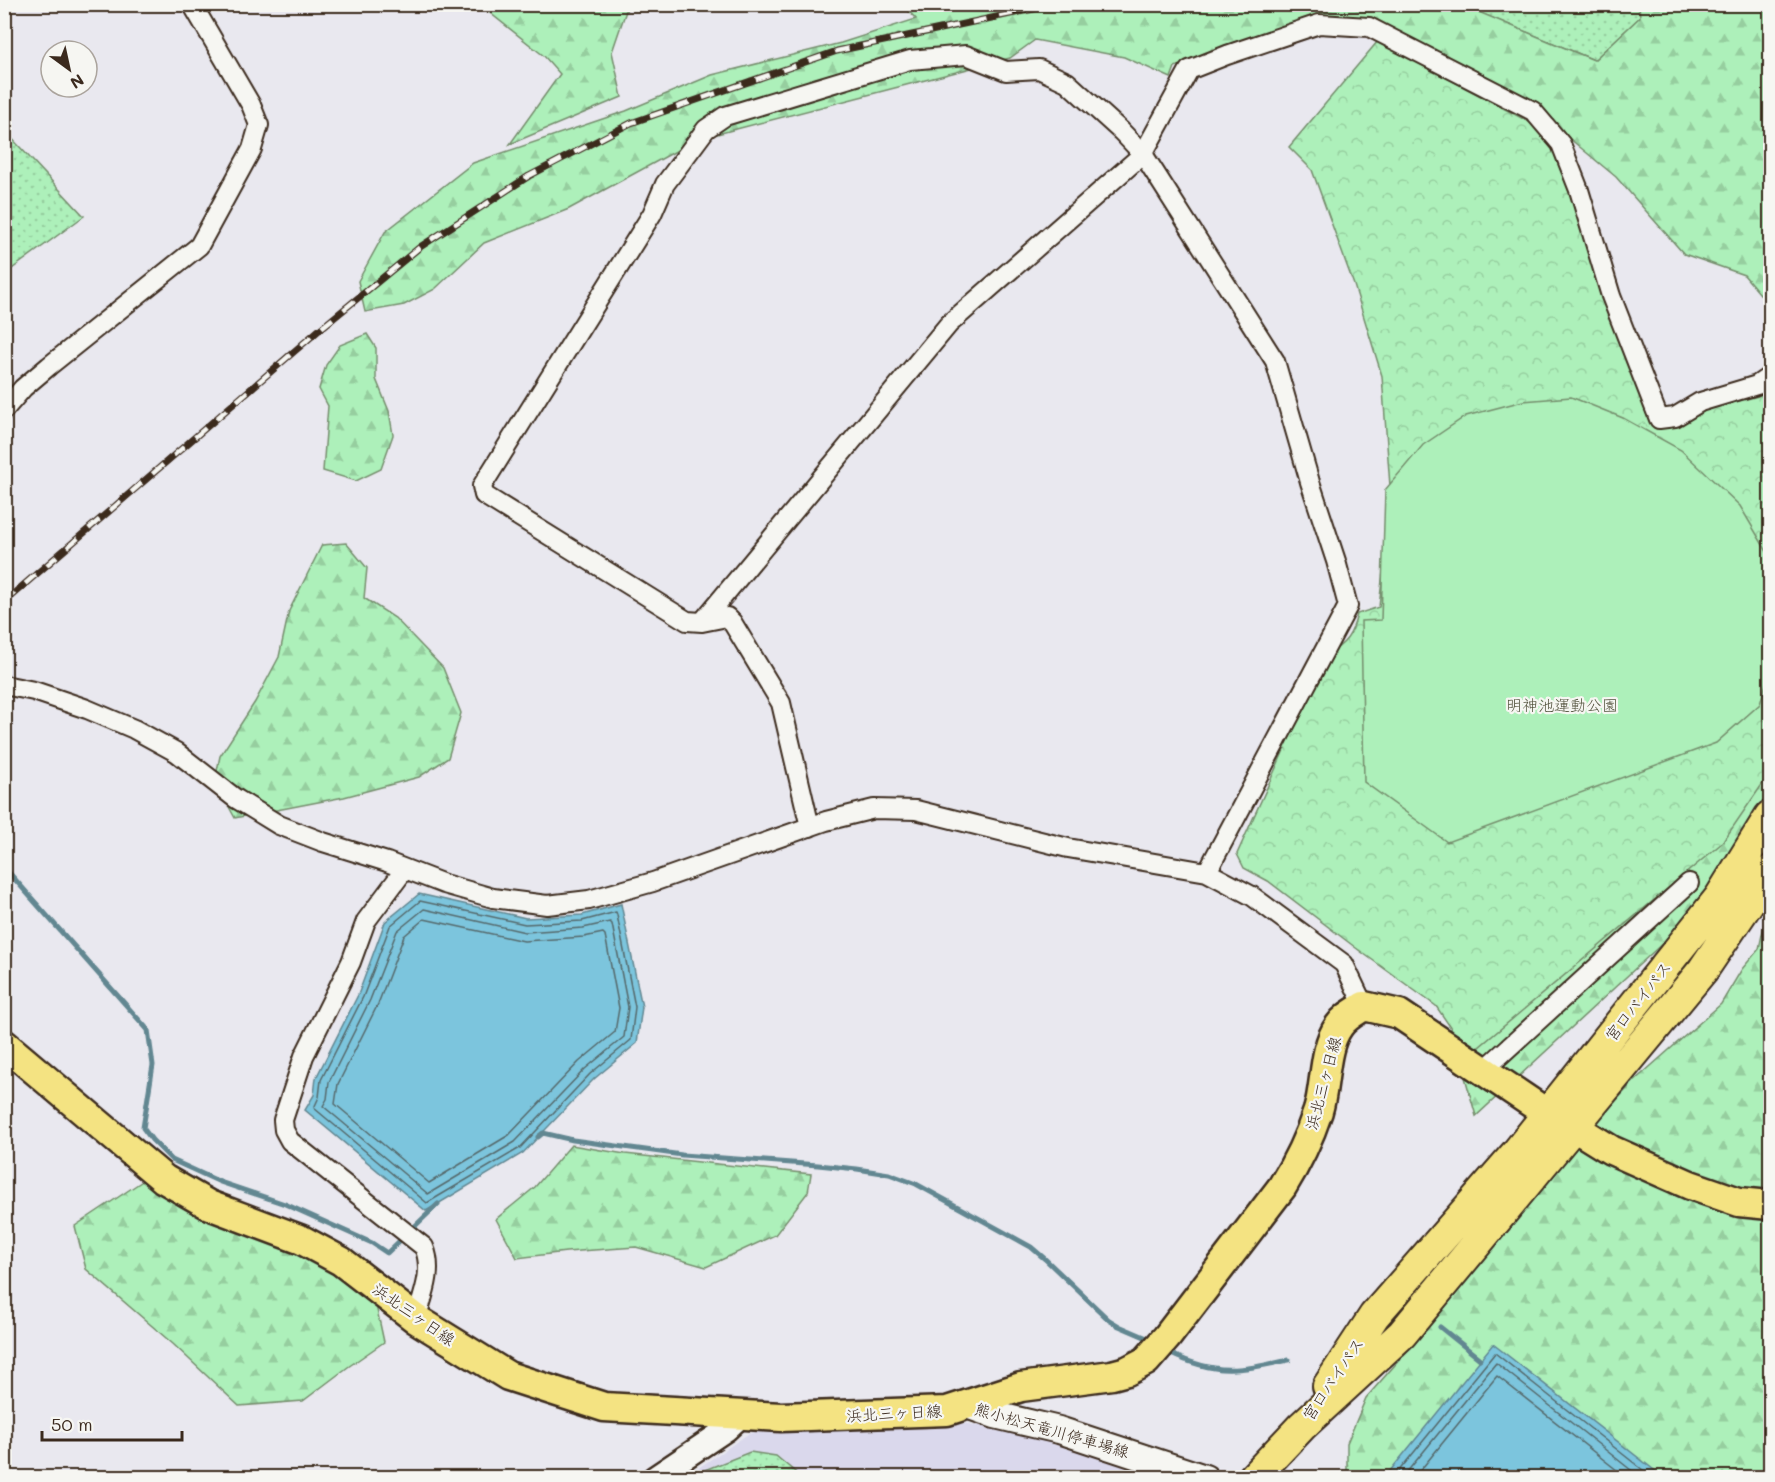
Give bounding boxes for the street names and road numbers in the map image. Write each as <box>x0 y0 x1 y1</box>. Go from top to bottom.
street label: 宮口バイパス <box>1600 957 1675 1045</box>
street label: 浜北三ヶ日線 <box>1300 1034 1345 1132</box>
street label: 浜北三ヶ日線 <box>369 1277 460 1350</box>
street label: 宮口バイパス <box>1297 1333 1368 1424</box>
street label: 熊小松天竜川停車場線 <box>972 1397 1132 1462</box>
street label: 浜北三ヶ日線 <box>845 1400 942 1425</box>

